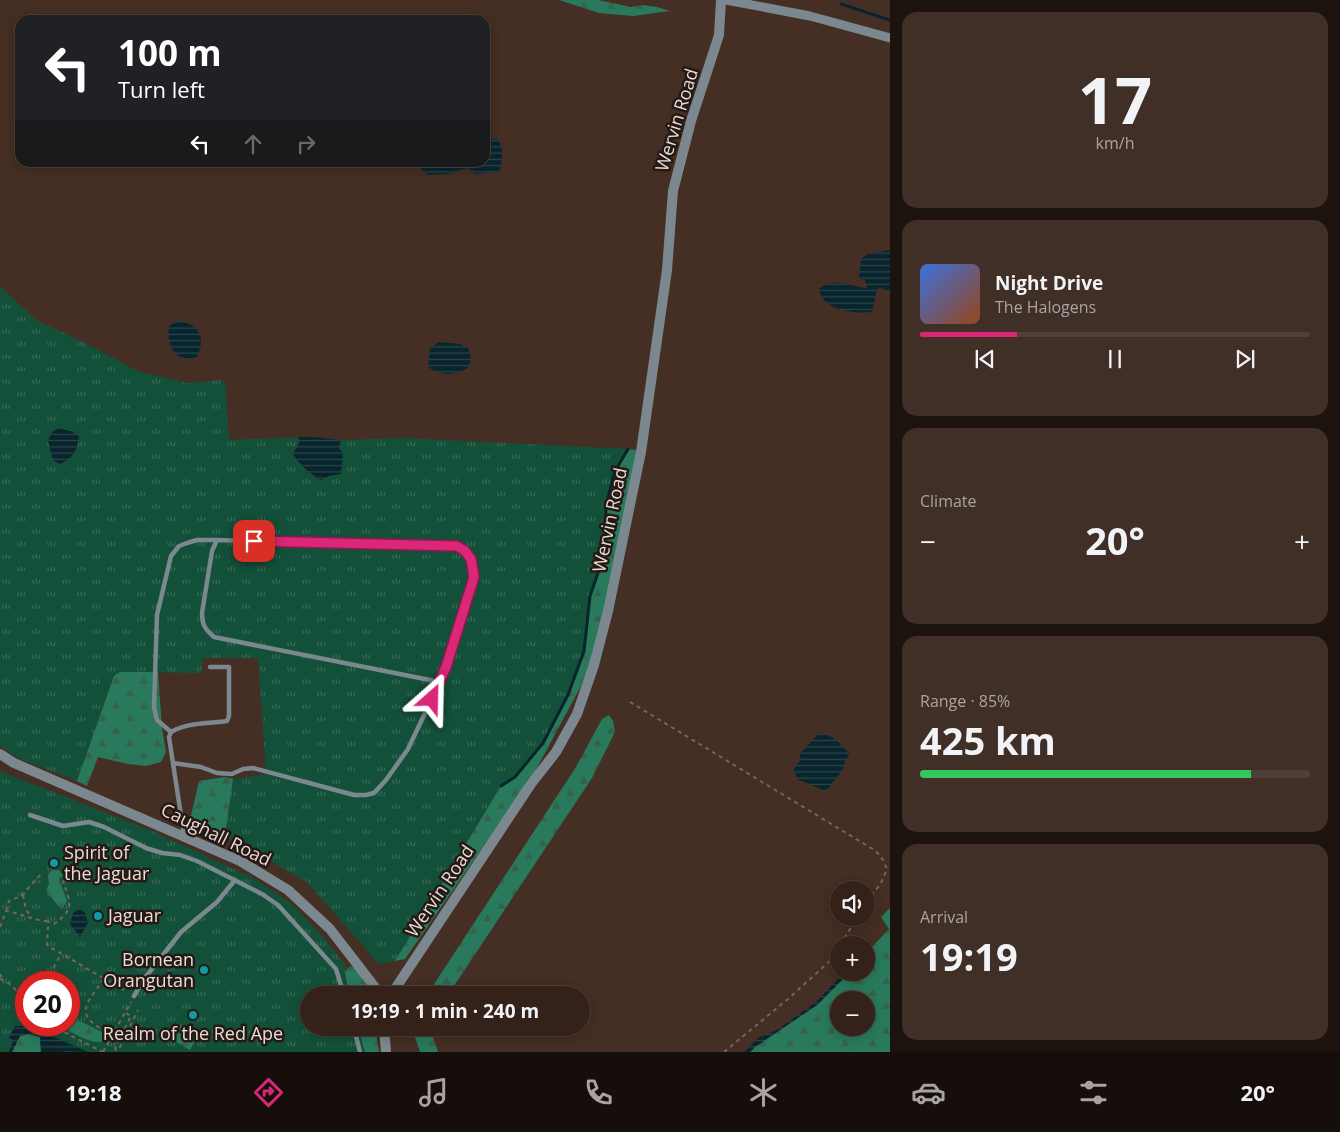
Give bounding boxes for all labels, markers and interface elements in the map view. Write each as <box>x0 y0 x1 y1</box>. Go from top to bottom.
text: 100 m <box>118 29 222 76</box>
icon: left <box>35 35 100 100</box>
text: 17 <box>1078 55 1152 143</box>
street label: Wervin Road <box>649 65 703 174</box>
text: Turn left <box>118 74 205 104</box>
icon: left <box>186 130 214 158</box>
icon: ahead <box>239 130 267 158</box>
icon: right <box>292 130 320 158</box>
text: km/h <box>1096 132 1134 154</box>
text: Night Drive <box>995 270 1103 296</box>
text: The Halogens <box>995 296 1096 318</box>
icon: previous <box>971 345 999 373</box>
icon: pause <box>1101 345 1129 373</box>
icon: next <box>1231 345 1259 373</box>
street label: Wervin Road <box>586 465 632 574</box>
text: Climate <box>920 490 977 512</box>
text: 20° <box>1085 514 1145 566</box>
pin <box>233 520 275 562</box>
text: − <box>920 522 936 560</box>
text: + <box>1294 522 1310 560</box>
icon: arrive <box>240 527 268 555</box>
position arrow <box>405 672 457 724</box>
text: Range · 85% <box>920 690 1010 712</box>
text: 425 km <box>920 714 1056 766</box>
street label: Caughall Road <box>157 797 276 871</box>
place label: Spirit of the Jaguar <box>64 840 150 885</box>
street label: Wervin Road <box>400 840 479 941</box>
marker: Spirit of the Jaguar <box>48 857 60 869</box>
map controls <box>830 881 875 1036</box>
button: sound <box>830 881 875 926</box>
place label: Jaguar <box>106 903 162 927</box>
text: Arrival <box>920 906 968 928</box>
marker: Jaguar <box>92 910 104 922</box>
text: 19:19 <box>920 930 1018 982</box>
button: + <box>830 936 875 981</box>
place label: Bornean Orangutan <box>103 947 194 992</box>
marker: Bornean Orangutan <box>198 964 210 976</box>
speed limit sign: 20 <box>15 971 80 1036</box>
button: − <box>830 991 875 1036</box>
text: 19:19 · 1 min · 240 m <box>351 998 539 1024</box>
marker: Realm of the Red Ape <box>187 1009 199 1021</box>
place label: Realm of the Red Ape <box>103 1021 283 1045</box>
icon: directions <box>251 1075 286 1110</box>
icon: music <box>416 1075 451 1110</box>
icon: phone <box>581 1075 616 1110</box>
icon: climate <box>746 1075 781 1110</box>
icon: car <box>911 1075 946 1110</box>
icon: filters <box>1076 1075 1111 1110</box>
text: 19:18 <box>65 1077 122 1107</box>
text: 20° <box>1240 1077 1275 1107</box>

